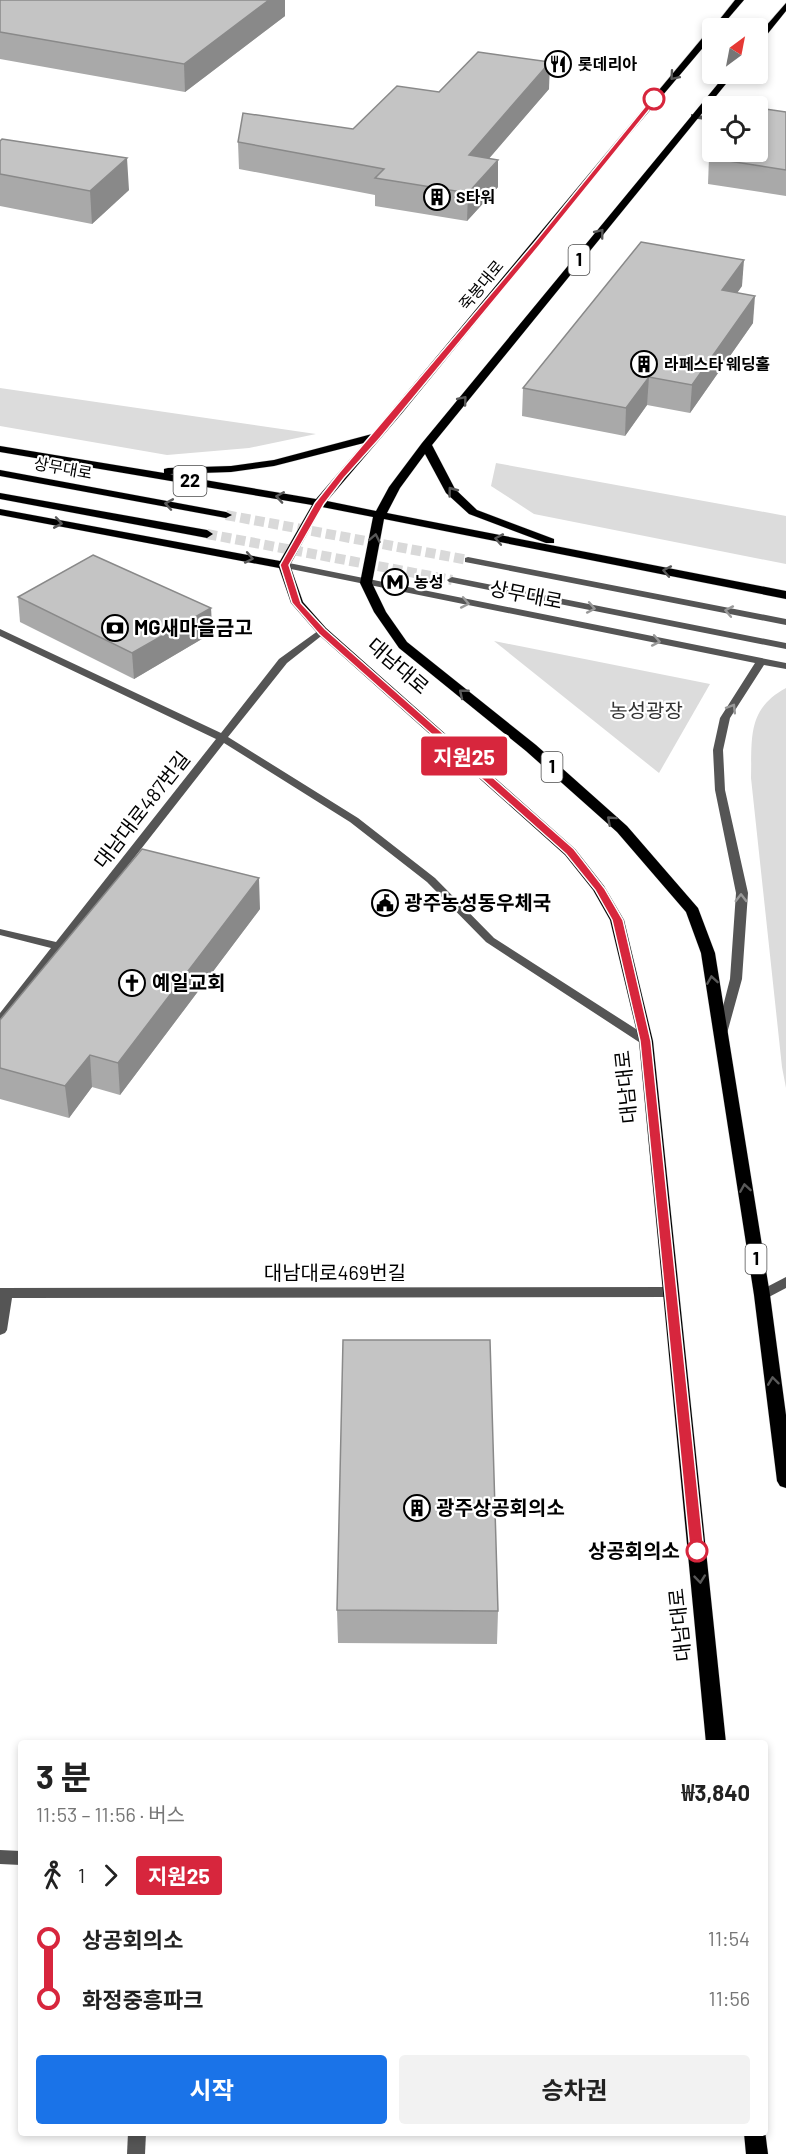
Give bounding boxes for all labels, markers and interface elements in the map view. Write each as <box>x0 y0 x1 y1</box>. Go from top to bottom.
north arrow <box>702 18 768 84</box>
map controls <box>702 18 768 162</box>
restaurant icon: 롯데리아 <box>543 49 573 79</box>
place label: 롯데리아 <box>578 54 637 73</box>
one-way arrow <box>671 69 682 80</box>
unlabelled marker <box>643 88 665 110</box>
button: locate <box>702 96 768 162</box>
building icon: S타워 <box>422 182 452 212</box>
place label: S타워 <box>456 187 495 206</box>
one-way arrow <box>593 228 604 239</box>
road number: 1 <box>568 245 590 275</box>
street label: 죽봉대로 <box>454 256 507 313</box>
building icon: 라페스타 웨딩홀 <box>629 349 659 379</box>
place label: 라페스타 웨딩홀 <box>664 354 770 373</box>
one-way arrow <box>456 395 467 406</box>
street label: 상무대로 <box>32 453 94 482</box>
road number: 22 <box>174 466 207 496</box>
one-way arrow <box>448 486 459 497</box>
one-way arrow <box>275 492 285 504</box>
one-way arrow <box>164 499 174 511</box>
one-way arrow <box>52 516 62 529</box>
one-way arrow <box>368 533 381 543</box>
one-way arrow <box>495 533 505 546</box>
one-way arrow <box>244 551 254 564</box>
one-way arrow <box>662 565 672 578</box>
metro station icon: 농성 <box>380 567 410 597</box>
place label: 농성 <box>414 572 443 591</box>
street label: 상무대로 <box>488 575 565 613</box>
one-way arrow <box>460 596 470 609</box>
one-way arrow <box>586 601 596 614</box>
one-way arrow <box>724 605 734 618</box>
bank icon: MG새마을금고 <box>100 613 130 643</box>
place label: MG새마을금고 <box>134 615 253 639</box>
street label: 대남대로 <box>363 632 434 698</box>
one-way arrow <box>651 634 661 647</box>
one-way arrow <box>459 690 470 701</box>
park label: 농성광장 <box>609 698 683 722</box>
one-way arrow <box>725 704 736 715</box>
line badge: 지원25 <box>422 736 506 776</box>
text: 지원25 <box>433 744 495 769</box>
street label: 대남대로487번길 <box>88 746 194 872</box>
road number: 1 <box>542 752 562 782</box>
one-way arrow <box>607 816 618 827</box>
public building icon: 광주농성동우체국 <box>370 888 400 918</box>
place label: 광주농성동우체국 <box>404 890 551 914</box>
one-way arrow <box>735 893 747 902</box>
church icon: 예일교회 <box>117 968 147 998</box>
place label: 예일교회 <box>152 970 226 994</box>
one-way arrow <box>707 976 719 985</box>
street label: 대남대로 <box>609 1049 641 1125</box>
one-way arrow <box>739 1184 752 1194</box>
road number: 1 <box>746 1244 766 1274</box>
street label: 대남대로469번길 <box>264 1260 406 1284</box>
one-way arrow <box>767 1377 780 1386</box>
building icon: 광주상공회의소 <box>402 1493 432 1523</box>
place label: 광주상공회의소 <box>436 1495 565 1519</box>
place label: 상공회의소 <box>588 1538 680 1562</box>
marker: 상공회의소 <box>686 1540 708 1562</box>
one-way arrow <box>693 1575 706 1584</box>
street label: 대남대로 <box>663 1587 695 1663</box>
text: 3 분 <box>36 1756 91 1796</box>
text: ₩3,840 <box>682 1779 750 1805</box>
text: 11:53 – 11:56 · 버스 <box>36 1802 185 1826</box>
icon: walk <box>36 1859 69 1892</box>
icon: forward <box>94 1859 127 1892</box>
text: 1 <box>78 1863 85 1887</box>
text: 지원25 <box>148 1863 210 1888</box>
text: 상공회의소 <box>82 1926 183 1952</box>
text: 11:54 <box>708 1926 750 1950</box>
text: 화정중흥파크 <box>82 1986 203 2012</box>
text: 11:56 <box>709 1986 750 2010</box>
button: 시작 <box>36 2055 387 2124</box>
button: 승차권 <box>399 2055 750 2124</box>

